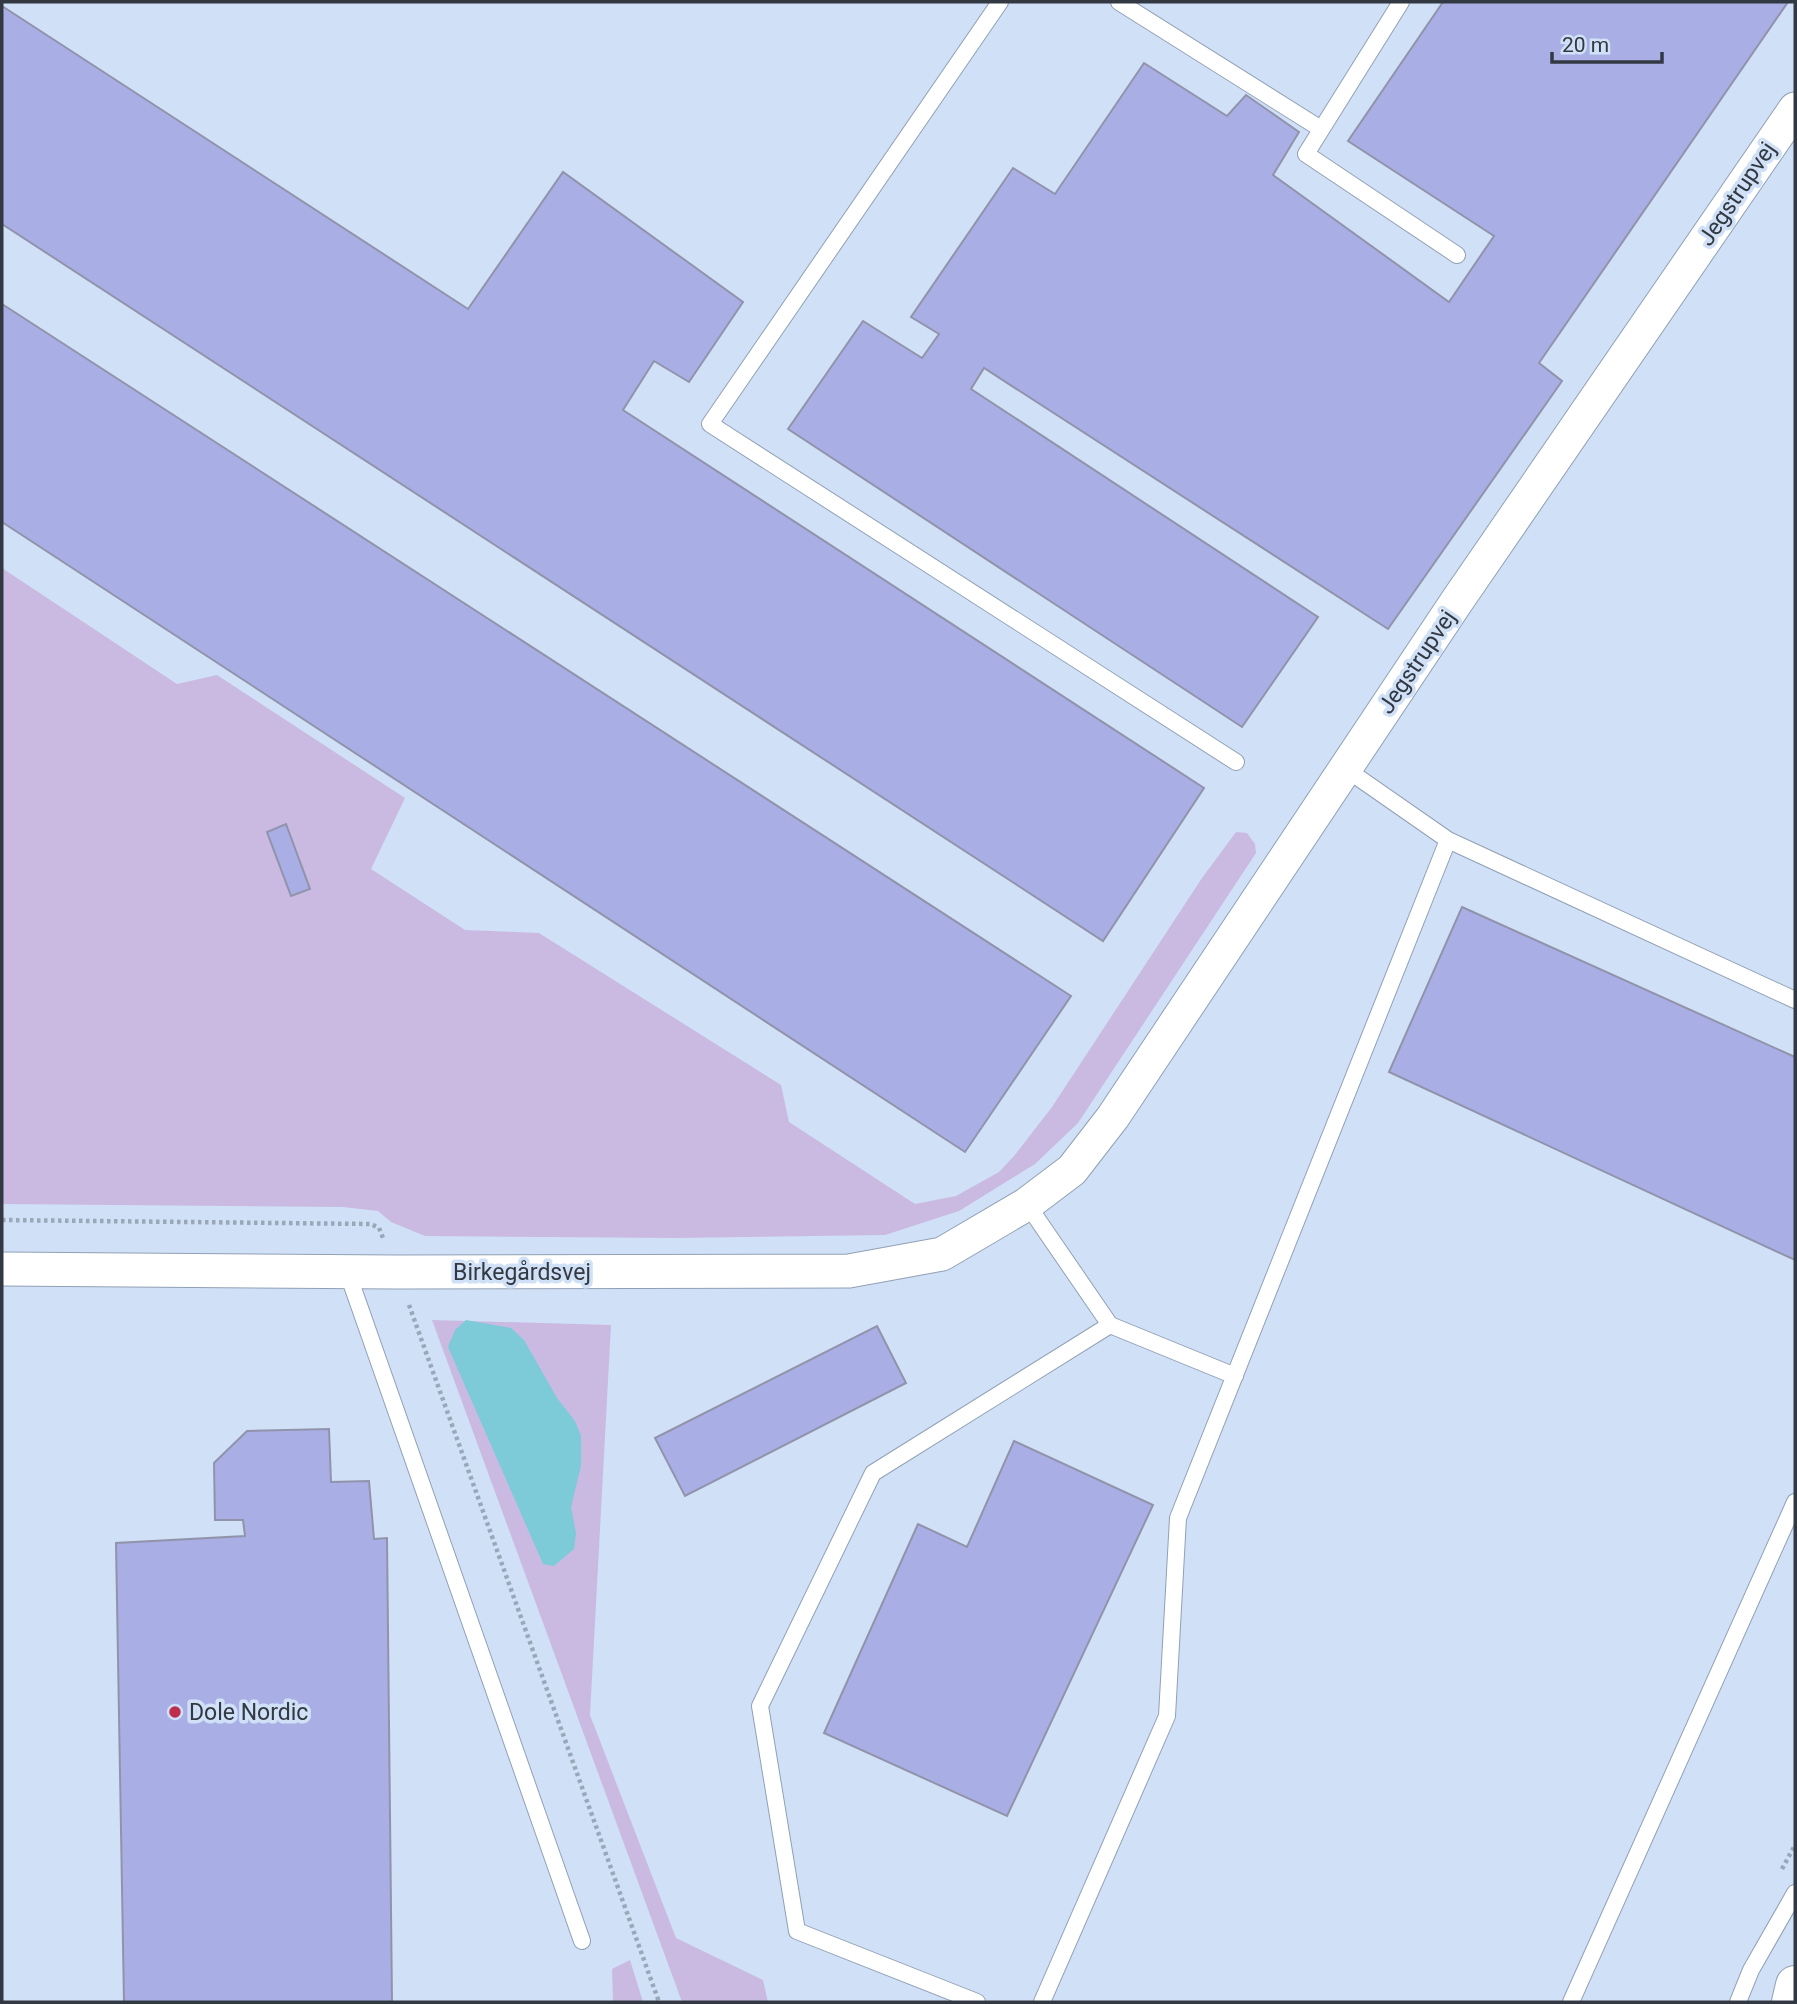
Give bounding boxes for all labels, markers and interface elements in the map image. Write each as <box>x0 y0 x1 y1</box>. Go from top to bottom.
scale bar <box>1552 21 1662 65</box>
text: 20 m <box>1562 33 1609 57</box>
street label: Jegstrupvej <box>1692 137 1782 251</box>
street label: Jegstrupvej <box>1372 605 1462 719</box>
street label: Birkegårdsvej <box>453 1259 591 1286</box>
place label: Dole Nordic <box>189 1699 308 1726</box>
marker: Dole Nordic <box>167 1704 183 1720</box>

